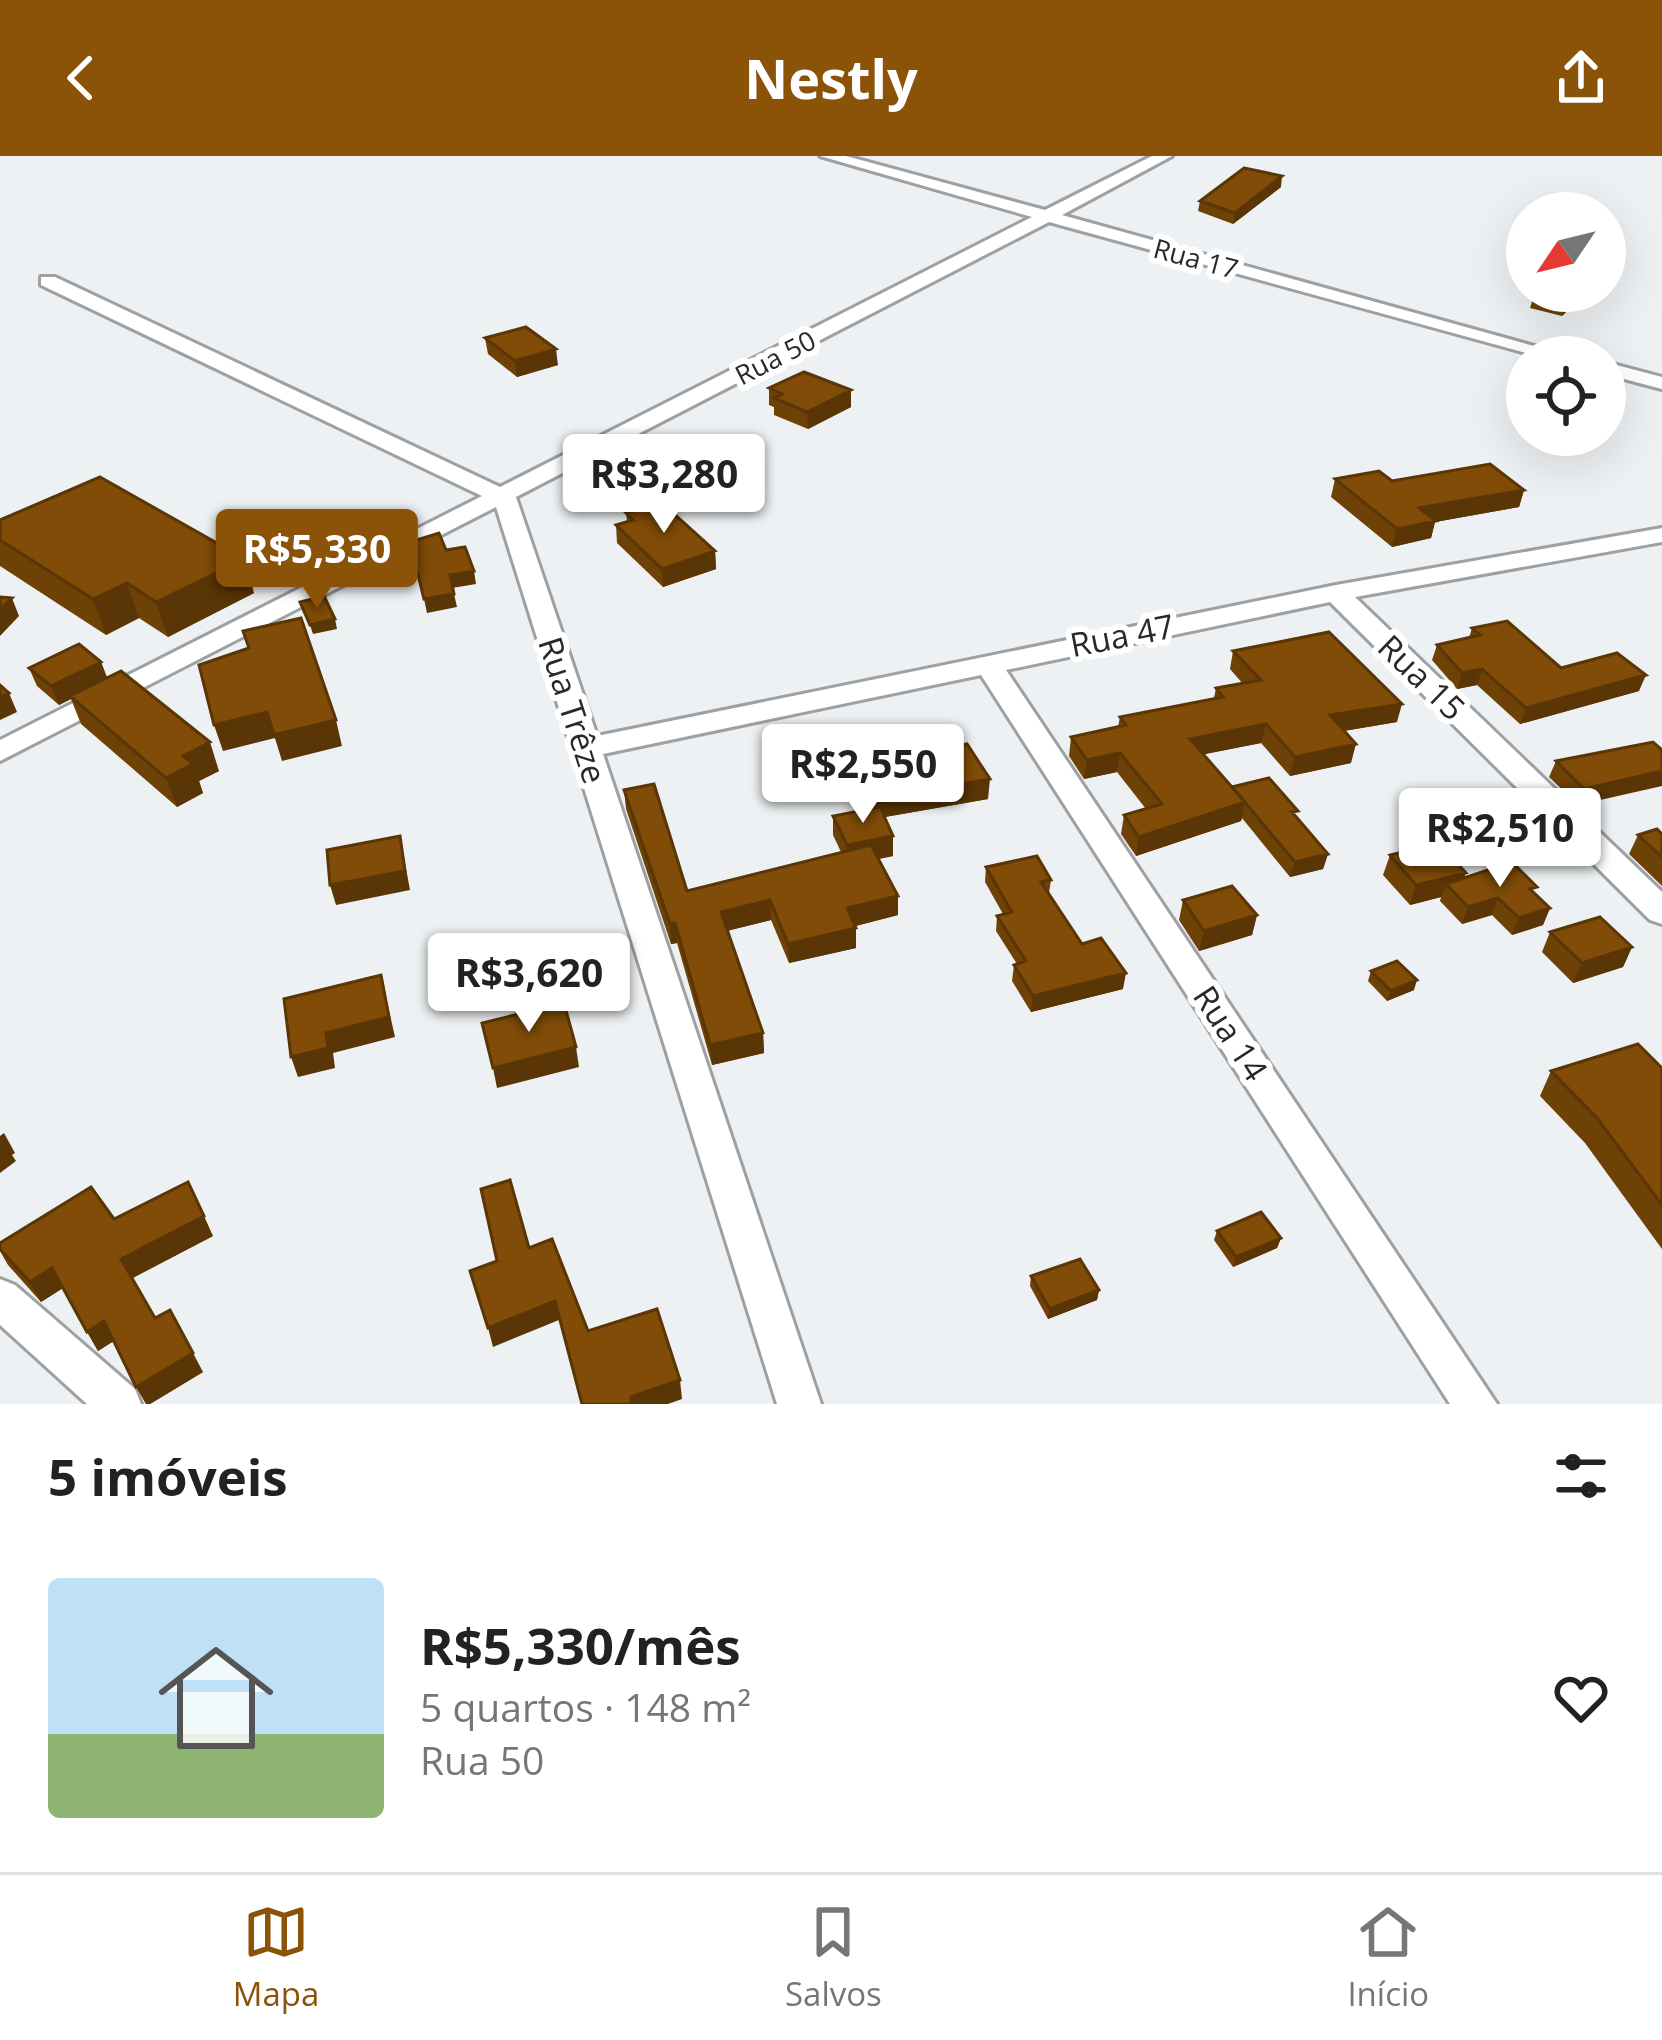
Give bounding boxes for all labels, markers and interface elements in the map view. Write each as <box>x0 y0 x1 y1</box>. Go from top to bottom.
text: Nestly <box>744 41 918 115</box>
icon: back <box>48 45 114 111</box>
icon: share <box>1548 45 1614 111</box>
north arrow <box>1506 192 1626 312</box>
map controls <box>1506 192 1626 456</box>
street label: Rua 17 <box>1150 229 1242 287</box>
street label: Rua 50 <box>728 321 822 393</box>
button: locate <box>1506 336 1626 456</box>
pin: R$3,280 <box>553 434 775 536</box>
text: R$3,280 <box>590 446 738 499</box>
pin: R$5,330 <box>206 509 428 611</box>
text: R$5,330 <box>243 521 391 574</box>
street label: Rua 47 <box>1066 603 1178 667</box>
street label: Rua 15 <box>1369 624 1475 730</box>
street label: Rua Trêze <box>528 631 618 789</box>
pin: R$2,550 <box>752 724 974 826</box>
text: R$2,550 <box>789 736 937 789</box>
pin: R$2,510 <box>1389 788 1611 890</box>
text: R$2,510 <box>1426 800 1574 853</box>
pin: R$3,620 <box>418 933 640 1035</box>
text: R$3,620 <box>455 945 603 998</box>
street label: Rua 14 <box>1183 977 1279 1089</box>
text: 5 imóveis <box>48 1441 288 1511</box>
icon: filters <box>1548 1443 1614 1509</box>
text: R$5,330/mês <box>420 1610 741 1680</box>
icon: home <box>144 1626 288 1770</box>
icon: heart <box>1548 1665 1614 1731</box>
text: 5 quartos · 148 m² <box>420 1680 751 1733</box>
text: Rua 50 <box>420 1733 544 1786</box>
tab: Mapa <box>233 1899 319 2016</box>
tab: Salvos <box>785 1899 882 2016</box>
tab: Início <box>1347 1899 1429 2016</box>

